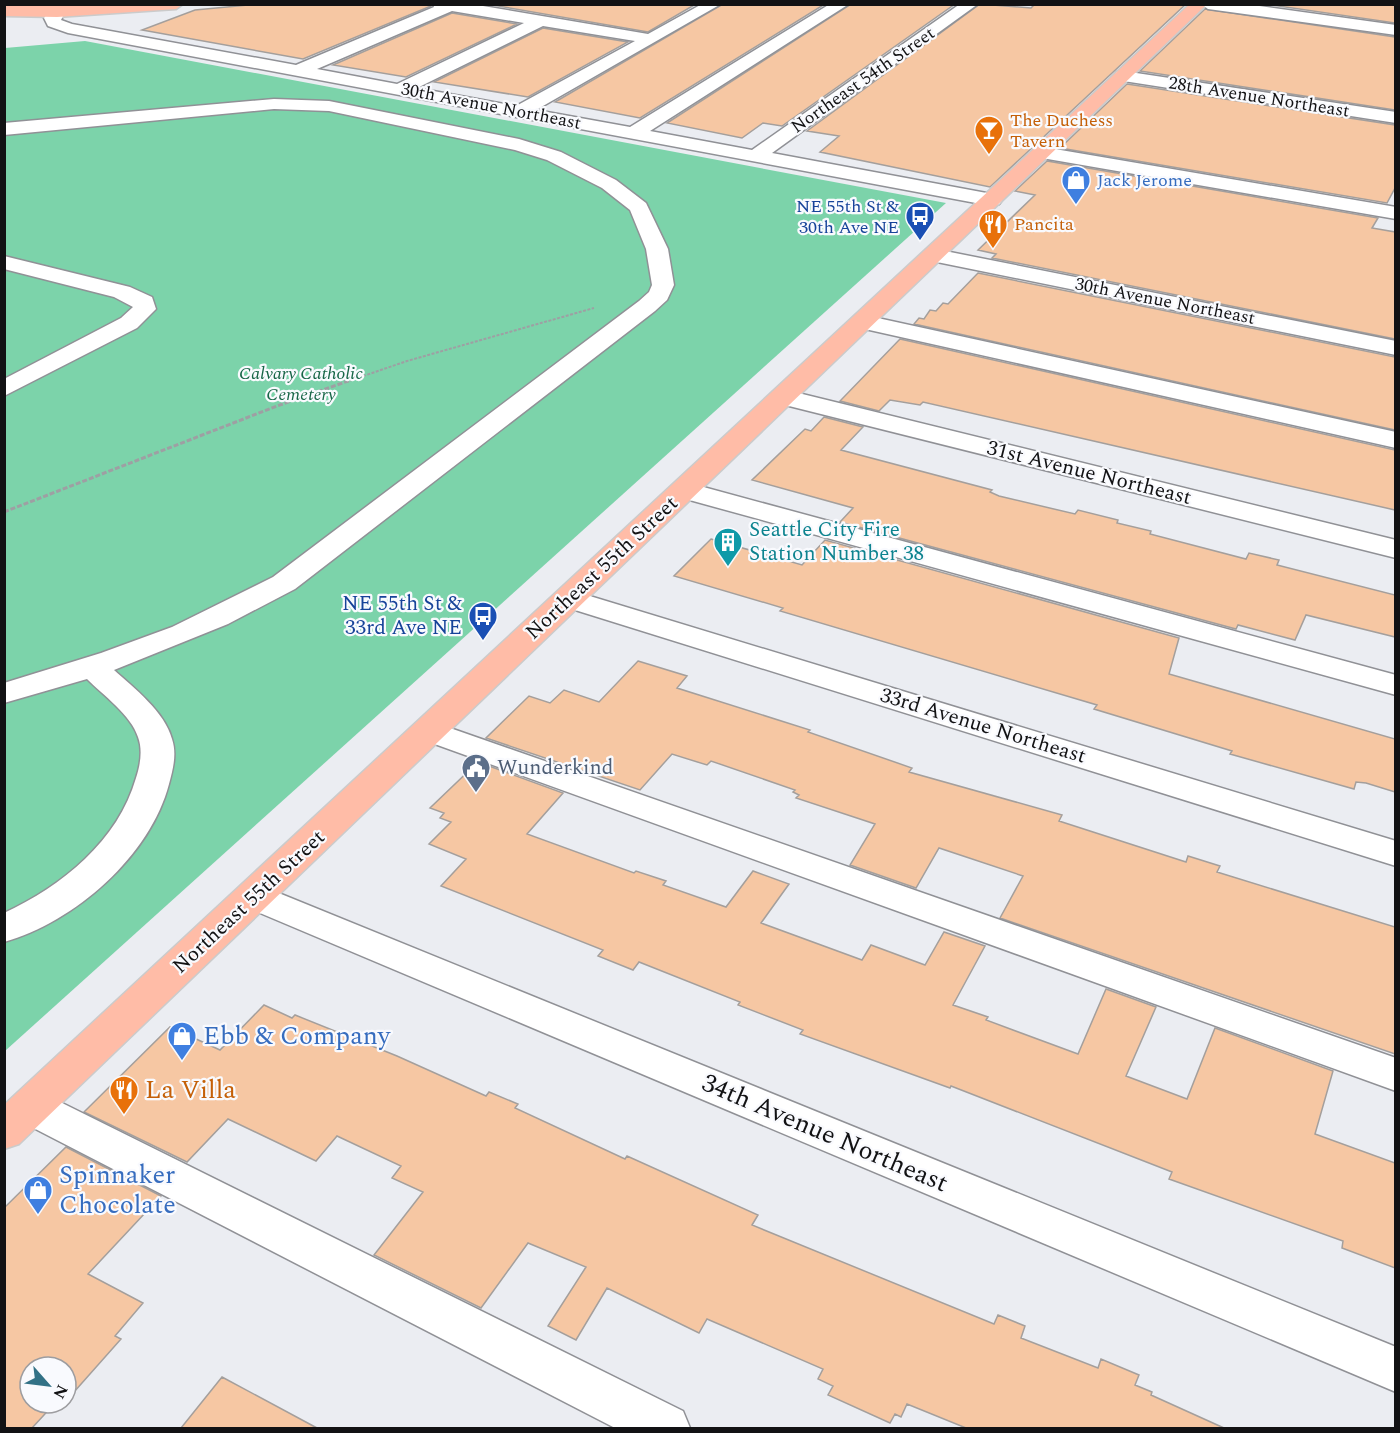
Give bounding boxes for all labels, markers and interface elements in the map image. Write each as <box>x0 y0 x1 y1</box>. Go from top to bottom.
street label: Northeast 54th Street <box>785 20 941 140</box>
street label: 28th Avenue Northeast <box>1167 69 1351 125</box>
street label: 30th Avenue Northeast <box>399 75 583 137</box>
place label: The Duchess Tavern <box>1010 107 1113 155</box>
bar icon: The Duchess Tavern <box>973 114 1005 156</box>
shop icon: Jack Jerome <box>1060 164 1092 206</box>
place label: Jack Jerome <box>1097 167 1192 194</box>
place label: NE 55th St & 30th Ave NE <box>796 193 899 241</box>
bus stop icon: NE 55th St & 30th Ave NE <box>904 200 936 242</box>
restaurant icon: Pancita <box>977 208 1009 250</box>
place label: Pancita <box>1014 211 1074 238</box>
street label: 30th Avenue Northeast <box>1073 270 1257 332</box>
park label: Calvary Catholic Cemetery <box>239 360 363 408</box>
street label: 31st Avenue Northeast <box>983 432 1195 514</box>
street label: Northeast 55th Street <box>518 488 686 648</box>
place label: Seattle City Fire Station Number 38 <box>749 514 924 570</box>
building icon: Seattle City Fire Station Number 38 <box>712 526 744 568</box>
place label: NE 55th St & 33rd Ave NE <box>342 588 462 644</box>
bus stop icon: NE 55th St & 33rd Ave NE <box>467 600 499 642</box>
street label: 33rd Avenue Northeast <box>876 679 1090 773</box>
public building icon: Wunderkind <box>460 752 492 794</box>
place label: Wunderkind <box>497 752 613 784</box>
street label: Northeast 55th Street <box>165 822 333 982</box>
place label: Ebb & Company <box>203 1016 392 1056</box>
shop icon: Ebb & Company <box>166 1020 198 1062</box>
street label: 34th Avenue Northeast <box>696 1063 954 1203</box>
place label: La Villa <box>145 1070 236 1110</box>
restaurant icon: La Villa <box>108 1074 140 1116</box>
place label: Spinnaker Chocolate <box>59 1155 176 1225</box>
shop icon: Spinnaker Chocolate <box>22 1174 54 1216</box>
north arrow <box>18 1355 78 1415</box>
text: N <box>47 1380 74 1403</box>

